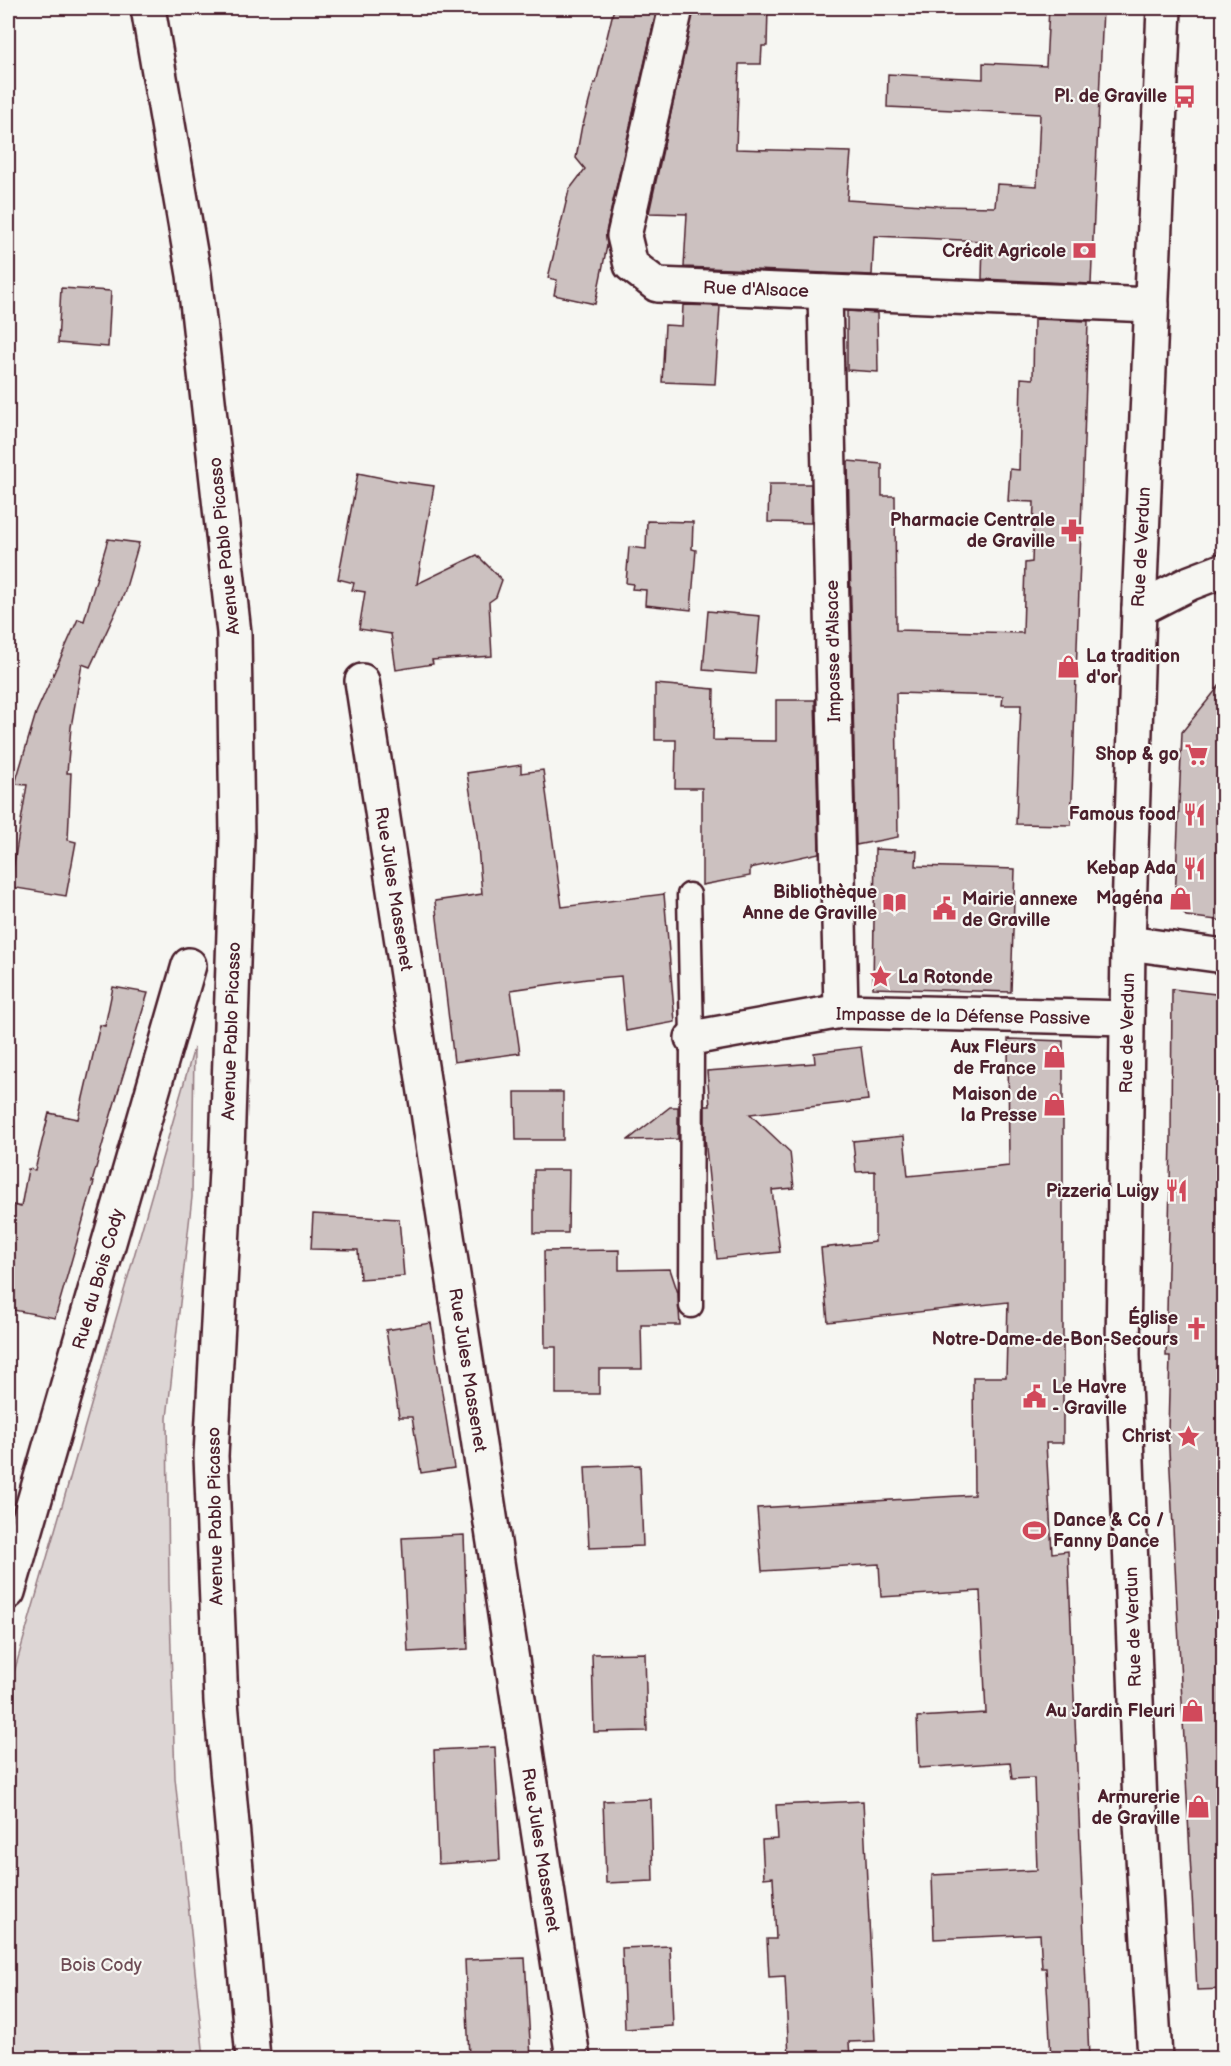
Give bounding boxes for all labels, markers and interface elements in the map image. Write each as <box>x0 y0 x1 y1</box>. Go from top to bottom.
bus stop icon: Pl. de Graville <box>1172 83 1198 109</box>
place label: Pl. de Graville <box>1054 86 1167 107</box>
bank icon: Crédit Agricole <box>1071 238 1097 264</box>
place label: Crédit Agricole <box>942 241 1066 262</box>
street label: Rue d'Alsace <box>703 277 810 302</box>
street label: Avenue Pablo Picasso <box>205 456 244 636</box>
street label: Rue de Verdun <box>1128 486 1155 608</box>
place label: Pharmacie Centrale de Graville <box>890 510 1055 552</box>
pharmacy icon: Pharmacie Centrale de Graville <box>1060 517 1086 543</box>
street label: Impasse d'Alsace <box>822 579 845 722</box>
place label: La tradition d'or <box>1086 646 1180 688</box>
shop icon: La tradition d'or <box>1055 653 1081 679</box>
supermarket icon: Shop & go <box>1184 741 1210 767</box>
place label: Shop & go <box>1096 744 1179 765</box>
restaurant icon: Famous food <box>1181 801 1207 827</box>
place label: Famous food <box>1069 804 1176 825</box>
street label: Rue Jules Massenet <box>370 806 417 973</box>
restaurant icon: Kebap Ada <box>1181 855 1207 881</box>
place label: Kebap Ada <box>1086 858 1176 879</box>
place label: Bibliothèque Anne de Graville <box>742 882 877 924</box>
shop icon: Magéna <box>1168 885 1194 911</box>
place label: Magéna <box>1096 888 1163 909</box>
library icon: Bibliothèque Anne de Graville <box>882 889 908 915</box>
place label: Mairie annexe de Graville <box>962 889 1078 931</box>
public building icon: Mairie annexe de Graville <box>931 896 957 922</box>
street label: Avenue Pablo Picasso <box>218 941 245 1121</box>
place icon: La Rotonde <box>867 964 893 990</box>
place label: La Rotonde <box>898 967 993 988</box>
street label: Rue de Verdun <box>1116 972 1139 1094</box>
street label: Impasse de la Défense Passive <box>836 1004 1091 1029</box>
place label: Aux Fleurs de France <box>949 1037 1036 1079</box>
shop icon: Aux Fleurs de France <box>1041 1044 1067 1070</box>
place label: Maison de la Presse <box>952 1084 1037 1126</box>
shop icon: Maison de la Presse <box>1042 1091 1068 1117</box>
restaurant icon: Pizzeria Luigy <box>1164 1178 1190 1204</box>
place label: Pizzeria Luigy <box>1046 1181 1160 1202</box>
street label: Rue du Bois Cody <box>68 1205 129 1352</box>
street label: Rue Jules Massenet <box>444 1287 491 1454</box>
place label: Église Notre-Dame-de-Bon-Secours <box>932 1306 1178 1350</box>
church icon: Église Notre-Dame-de-Bon-Secours <box>1183 1315 1209 1341</box>
place label: Le Havre - Graville <box>1052 1377 1127 1419</box>
public building icon: Le Havre - Graville <box>1021 1384 1047 1410</box>
place icon: Christ <box>1176 1423 1202 1449</box>
place label: Christ <box>1122 1426 1171 1447</box>
street label: Avenue Pablo Picasso <box>203 1427 228 1605</box>
place label: Dance & Co / Fanny Dance <box>1053 1510 1164 1552</box>
sports icon: Dance & Co / Fanny Dance <box>1022 1517 1048 1543</box>
street label: Rue de Verdun <box>1121 1566 1146 1688</box>
shop icon: Au Jardin Fleuri <box>1180 1698 1206 1724</box>
place label: Au Jardin Fleuri <box>1045 1701 1175 1722</box>
street label: Rue Jules Massenet <box>517 1767 564 1934</box>
place label: Armurerie de Graville <box>1092 1787 1180 1829</box>
shop icon: Armurerie de Graville <box>1185 1794 1211 1820</box>
park label: Bois Cody <box>60 1955 143 1976</box>

